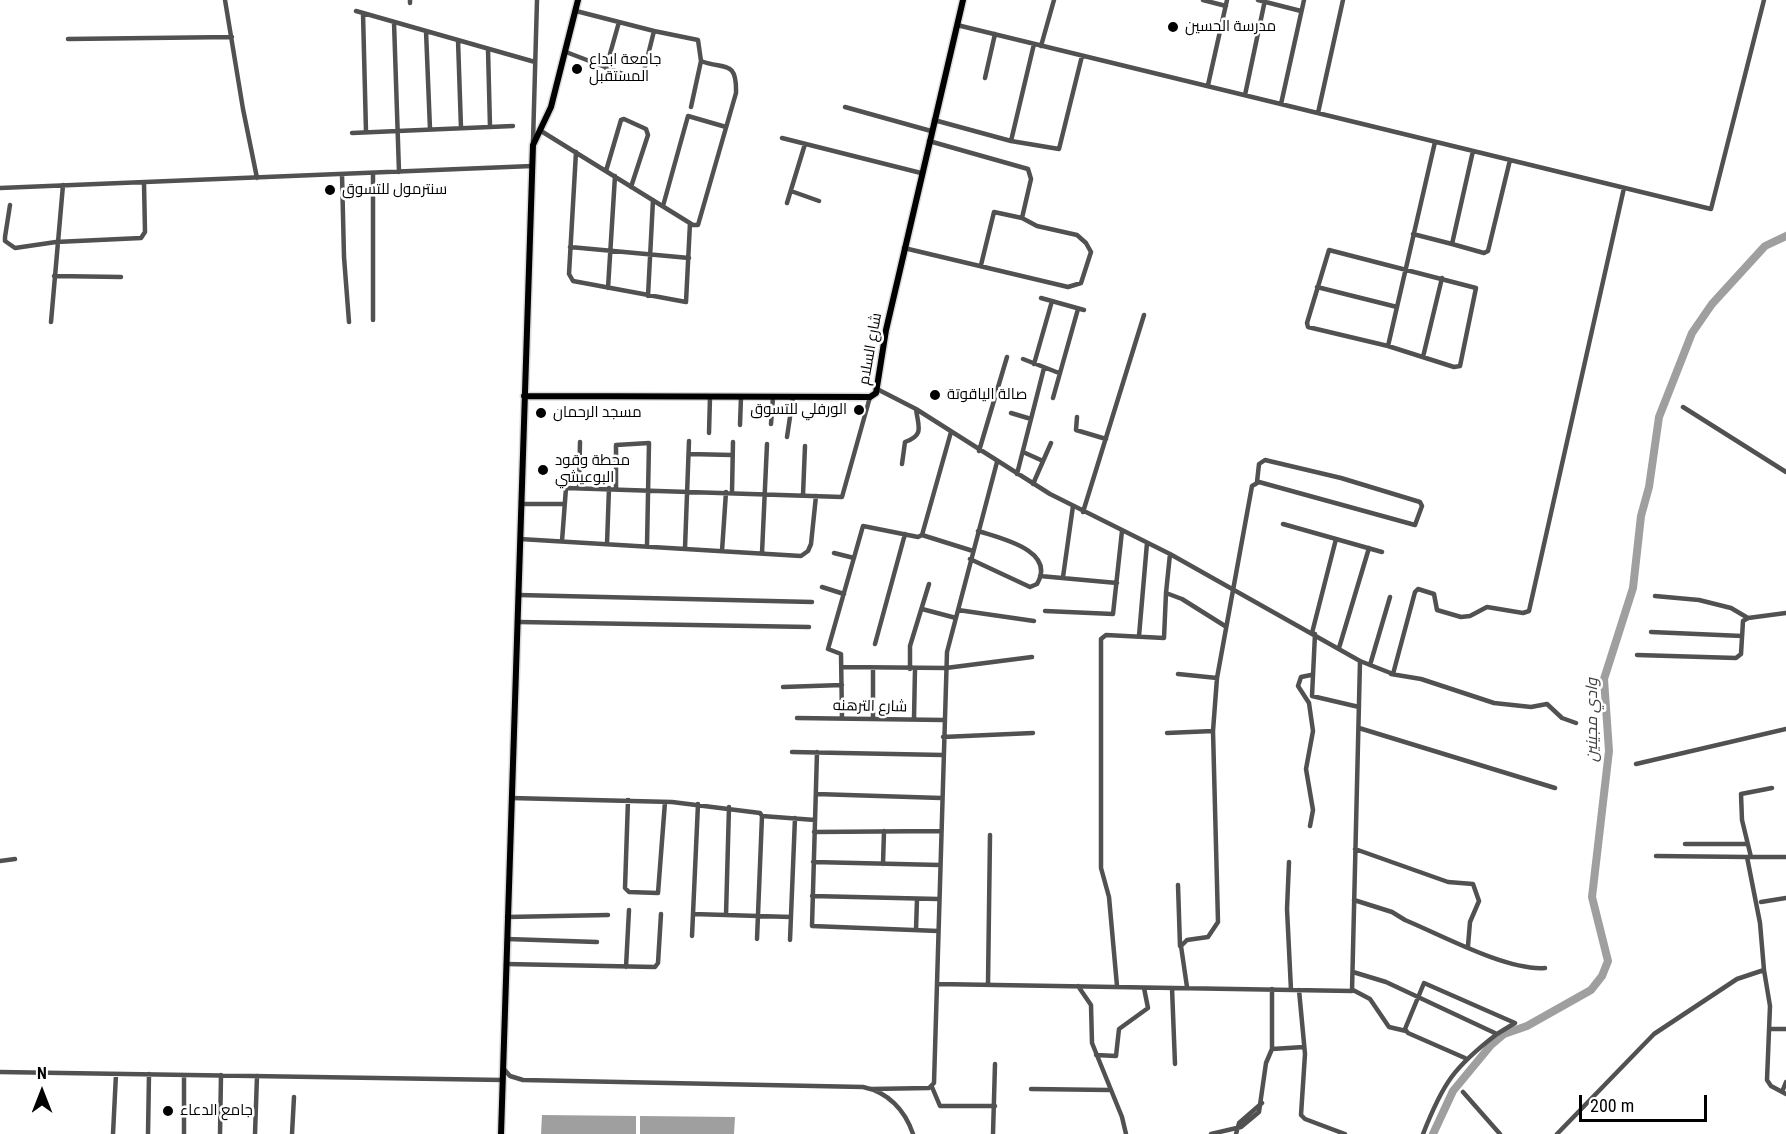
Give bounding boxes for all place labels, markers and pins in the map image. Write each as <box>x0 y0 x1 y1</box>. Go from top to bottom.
place label: مدرسة الحسين <box>1185 18 1276 36</box>
marker: مدرسة الحسين <box>1166 20 1180 34</box>
place label: جامعة ابداع المستقبل <box>589 51 661 86</box>
marker: جامعة ابداع المستقبل <box>570 62 584 76</box>
place label: سنترمول للتسوق <box>342 181 447 199</box>
marker: سنترمول للتسوق <box>323 183 337 197</box>
place label: صالة الياقوتة <box>947 386 1027 404</box>
marker: صالة الياقوتة <box>928 388 942 402</box>
place label: الورفلي للتسوق <box>750 401 847 419</box>
marker: الورفلي للتسوق <box>852 403 866 417</box>
place label: مسجد الرحمان <box>553 404 642 422</box>
marker: مسجد الرحمان <box>534 406 548 420</box>
place label: محطة وقود البوعيشي <box>555 452 630 487</box>
marker: محطة وقود البوعيشي <box>536 463 550 477</box>
place label: جامع الدعاء <box>180 1102 253 1120</box>
marker: جامع الدعاء <box>161 1104 175 1118</box>

